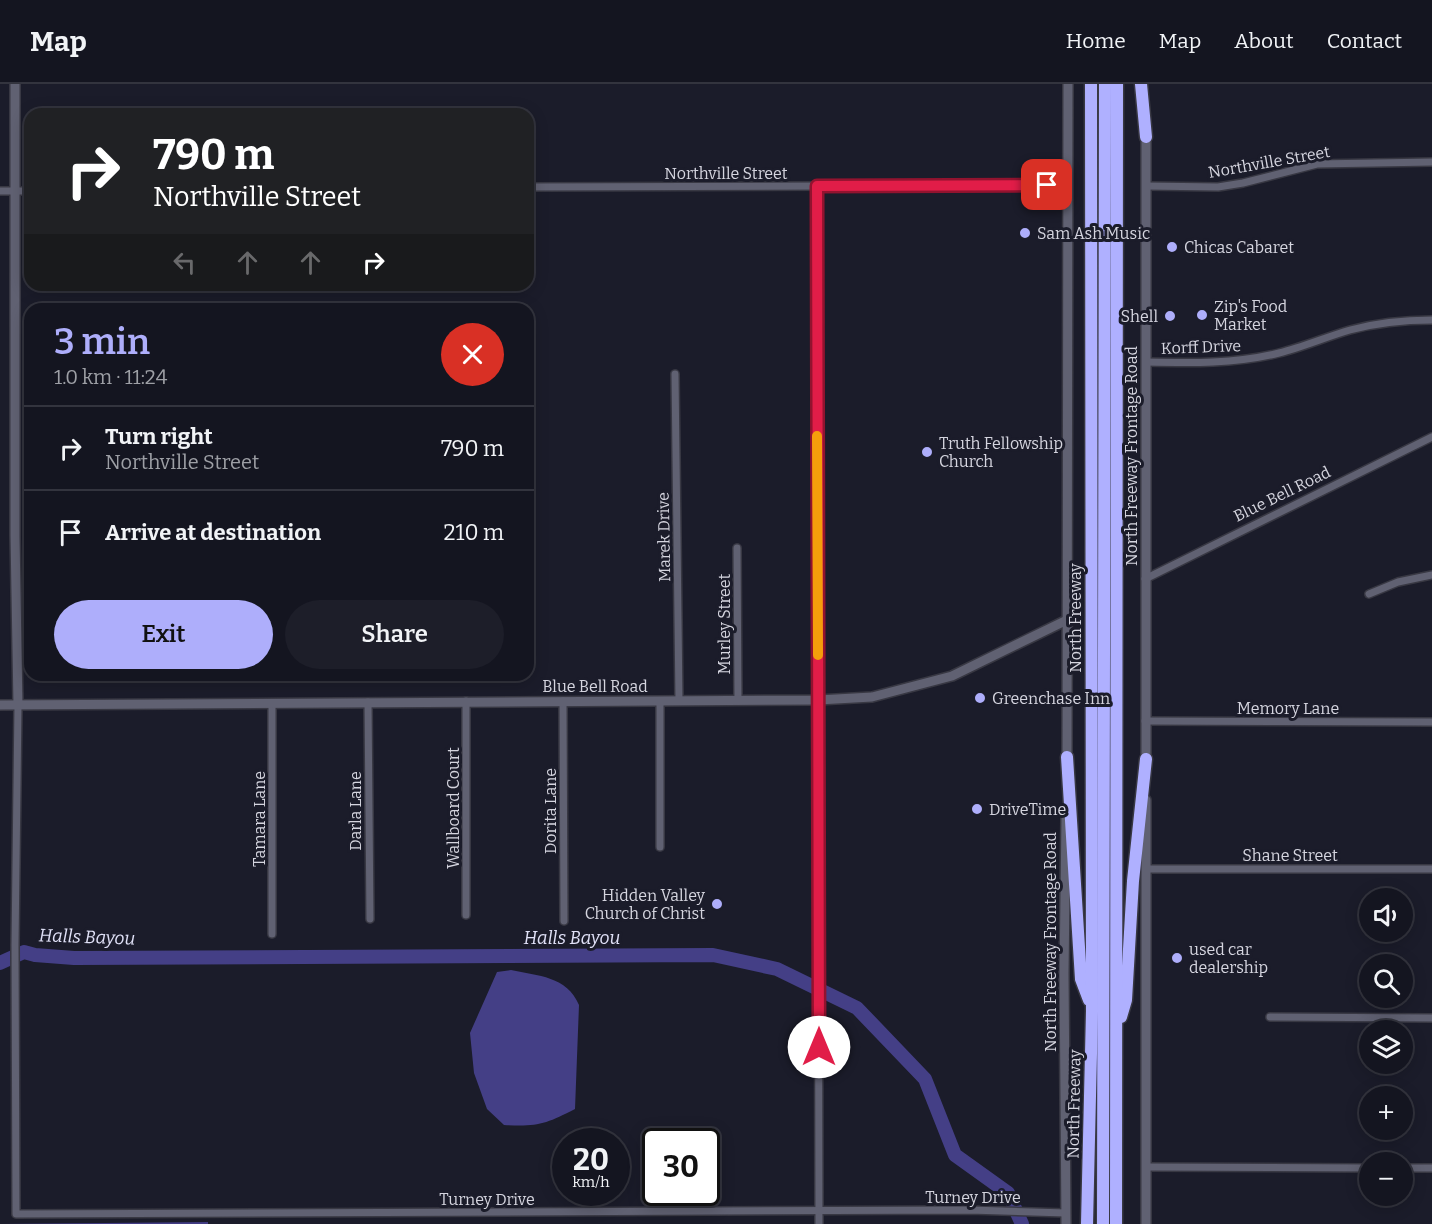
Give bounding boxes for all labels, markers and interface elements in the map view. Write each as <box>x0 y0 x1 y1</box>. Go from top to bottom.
text: Map <box>30 25 87 58</box>
text: Home <box>1066 28 1126 54</box>
text: Map <box>1159 28 1201 54</box>
text: About <box>1234 28 1294 54</box>
text: Contact <box>1327 28 1402 54</box>
text: 790 m <box>153 130 274 180</box>
icon: right <box>54 132 132 210</box>
street label: Northville Street <box>1207 142 1332 182</box>
pin <box>1021 159 1072 210</box>
street label: Northville Street <box>664 164 788 183</box>
icon: arrive <box>1030 168 1063 201</box>
text: Northville Street <box>153 181 361 213</box>
place label: Sam Ash Music <box>1037 224 1150 243</box>
marker: Sam Ash Music <box>1018 226 1032 240</box>
place label: Chicas Cabaret <box>1184 238 1294 257</box>
marker: Chicas Cabaret <box>1165 240 1179 254</box>
icon: left <box>168 246 201 279</box>
icon: ahead <box>231 246 264 279</box>
icon: ahead <box>294 246 327 279</box>
icon: right <box>357 246 390 279</box>
place label: Zip's Food Market <box>1214 297 1288 334</box>
place label: Shell <box>1120 307 1158 326</box>
marker: Zip's Food Market <box>1195 308 1209 322</box>
marker: Shell <box>1163 309 1177 323</box>
text: 3 min <box>54 320 150 364</box>
button: close <box>441 323 504 386</box>
street label: Korff Drive <box>1161 336 1241 358</box>
street label: North Freeway Frontage Road <box>1122 346 1141 566</box>
text: 1.0 km · 11:24 <box>54 365 167 389</box>
text: Turn right <box>105 423 213 450</box>
icon: right <box>54 432 87 465</box>
place label: Truth Fellowship Church <box>939 434 1063 471</box>
text: 790 m <box>441 435 504 462</box>
marker: Truth Fellowship Church <box>920 445 934 459</box>
text: Northville Street <box>105 450 259 474</box>
street label: Blue Bell Road <box>1230 462 1334 526</box>
street label: Marek Drive <box>654 492 674 582</box>
icon: arrive <box>54 516 87 549</box>
text: Arrive at destination <box>105 519 321 546</box>
text: 210 m <box>444 519 504 546</box>
street label: North Freeway <box>1066 563 1085 673</box>
street label: Murley Street <box>715 573 734 674</box>
button: Exit <box>54 600 273 669</box>
button: Share <box>285 600 504 669</box>
street label: Blue Bell Road <box>542 677 648 696</box>
place label: Greenchase Inn <box>992 689 1110 708</box>
marker: Greenchase Inn <box>973 691 987 705</box>
street label: Memory Lane <box>1237 699 1339 718</box>
street label: Wallboard Court <box>444 747 463 869</box>
street label: Dorita Lane <box>541 768 560 854</box>
street label: Tamara Lane <box>250 771 269 867</box>
street label: Darla Lane <box>346 771 365 851</box>
place label: DriveTime <box>989 800 1066 819</box>
marker: DriveTime <box>970 802 984 816</box>
street label: North Freeway Frontage Road <box>1041 832 1060 1052</box>
street label: Shane Street <box>1242 846 1338 865</box>
place label: Hidden Valley Church of Christ <box>585 886 706 923</box>
map controls <box>1359 888 1413 1206</box>
button: sound <box>1359 888 1413 942</box>
marker: Hidden Valley Church of Christ <box>710 897 724 911</box>
water label: Halls Bayou <box>38 924 136 950</box>
water label: Halls Bayou <box>524 927 620 949</box>
place label: used car dealership <box>1189 940 1268 977</box>
marker: used car dealership <box>1170 951 1184 965</box>
button: search <box>1359 954 1413 1008</box>
position arrow <box>787 1015 851 1079</box>
button: layers <box>1359 1020 1413 1074</box>
street label: North Freeway <box>1064 1049 1084 1159</box>
button: + <box>1359 1086 1413 1140</box>
speed limit sign: 30 <box>642 1128 720 1206</box>
text: 20 <box>573 1142 609 1178</box>
button: − <box>1359 1152 1413 1206</box>
text: km/h <box>572 1173 610 1191</box>
street label: Turney Drive <box>925 1188 1021 1207</box>
street label: Turney Drive <box>439 1190 535 1209</box>

